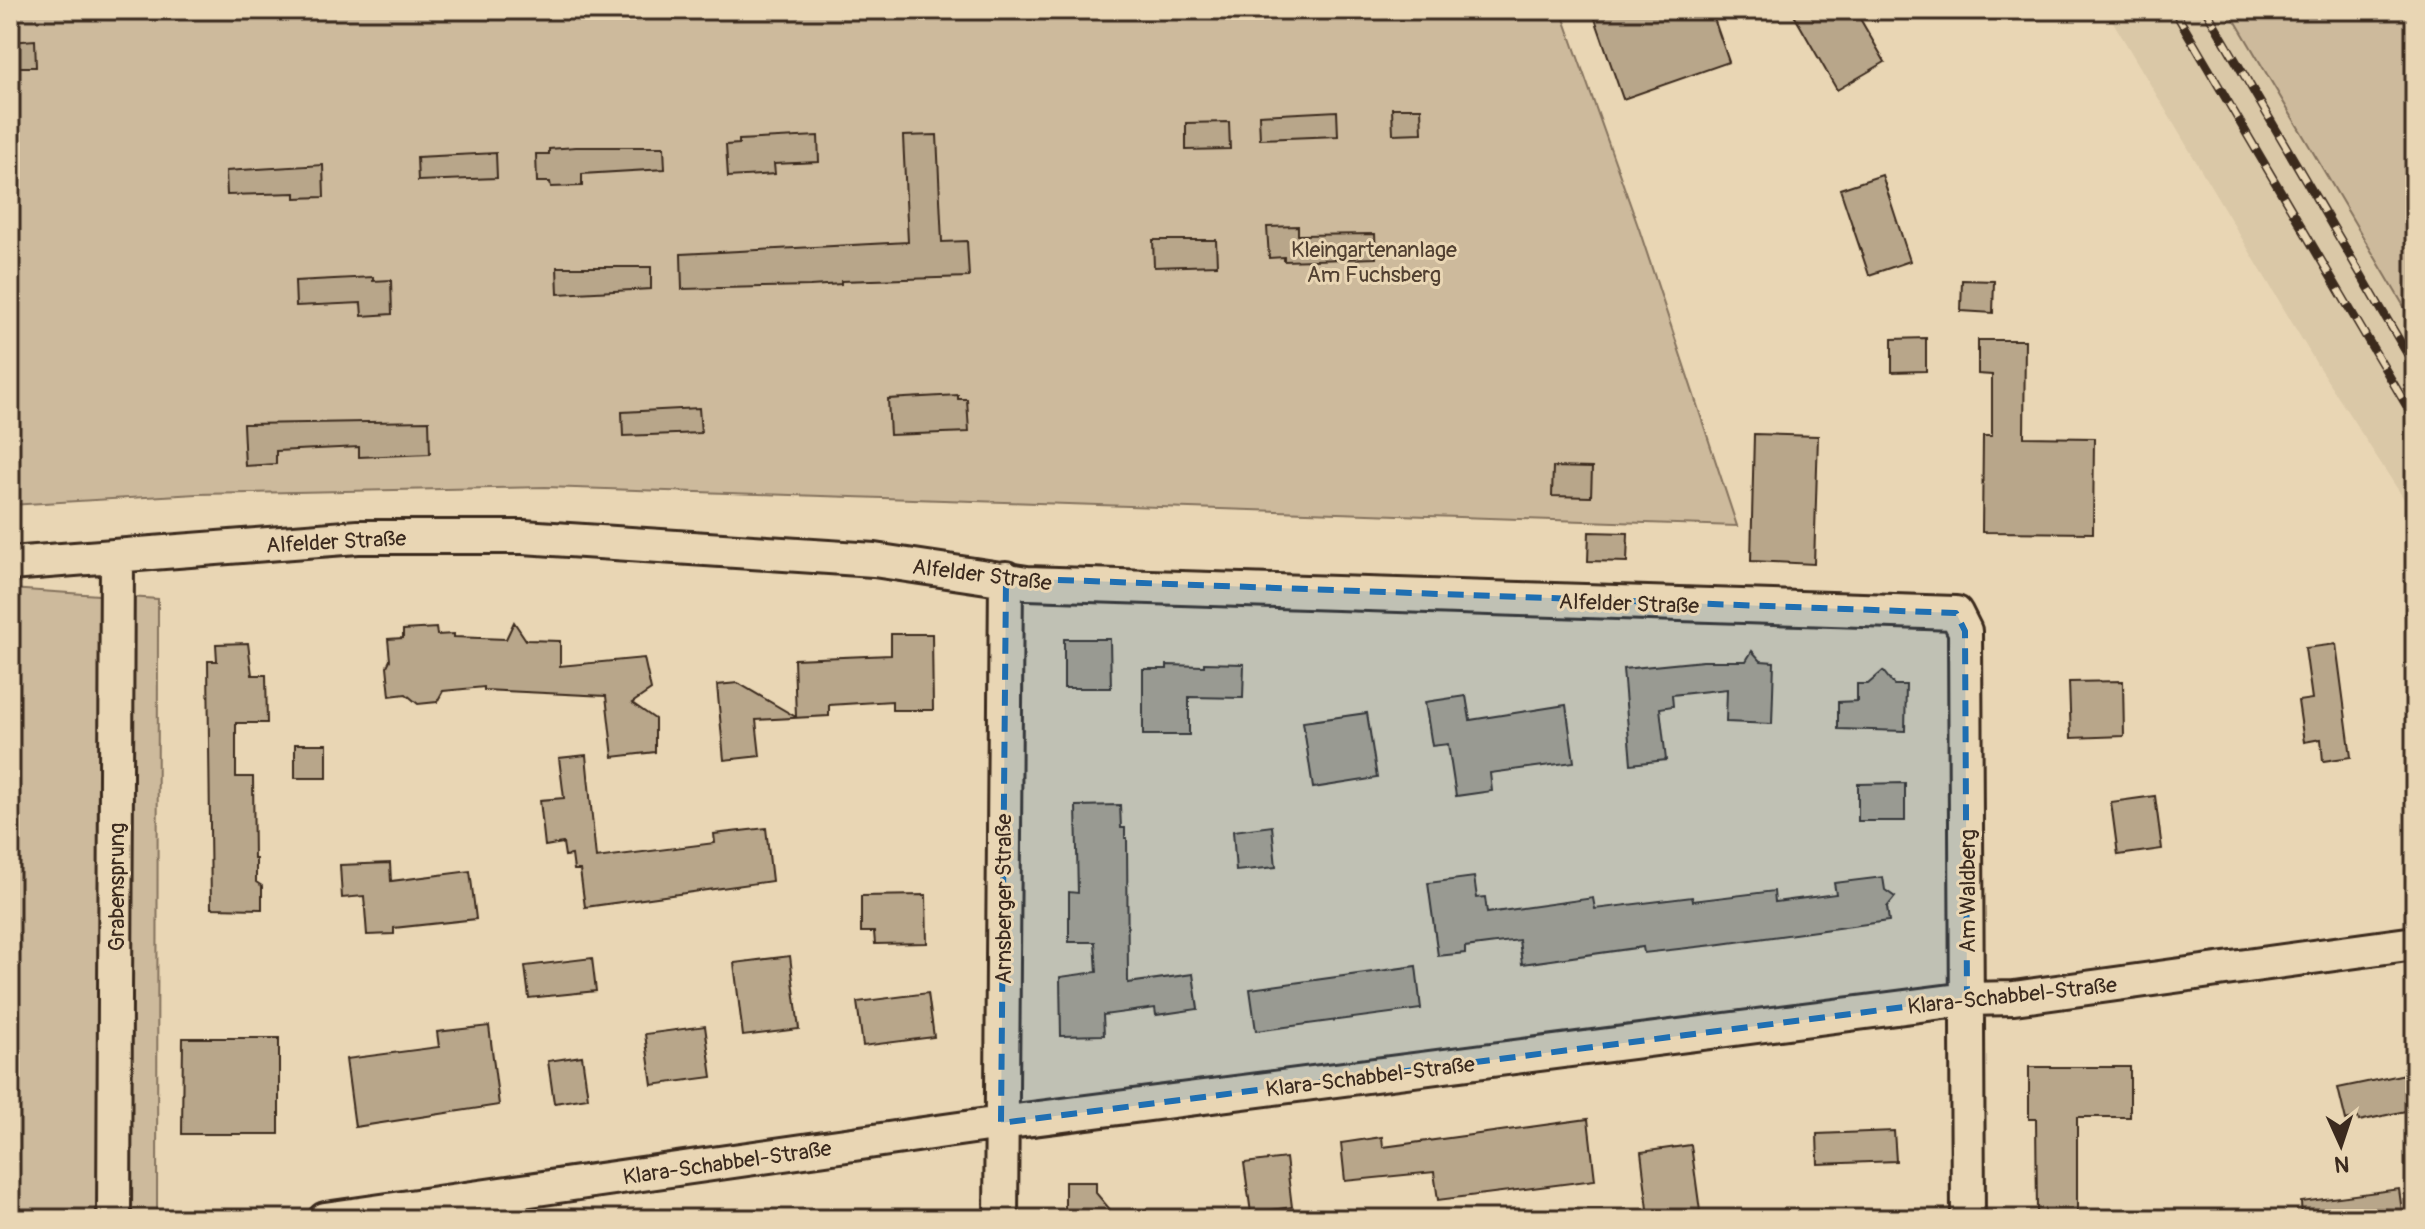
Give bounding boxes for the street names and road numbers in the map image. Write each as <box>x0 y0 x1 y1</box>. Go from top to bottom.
street label: Alfelder Straße <box>265 524 407 560</box>
street label: Alfelder Straße <box>911 553 1053 597</box>
street label: Alfelder Straße <box>1558 588 1700 620</box>
street label: Arnsberger Straße <box>990 814 1018 984</box>
street label: Grabensprung <box>103 823 131 951</box>
street label: Am Waldberg <box>1954 829 1982 953</box>
street label: Klara-Schabbel-Straße <box>1906 971 2118 1021</box>
street label: Klara-Schabbel-Straße <box>1264 1050 1476 1104</box>
street label: Klara-Schabbel-Straße <box>621 1134 833 1191</box>

